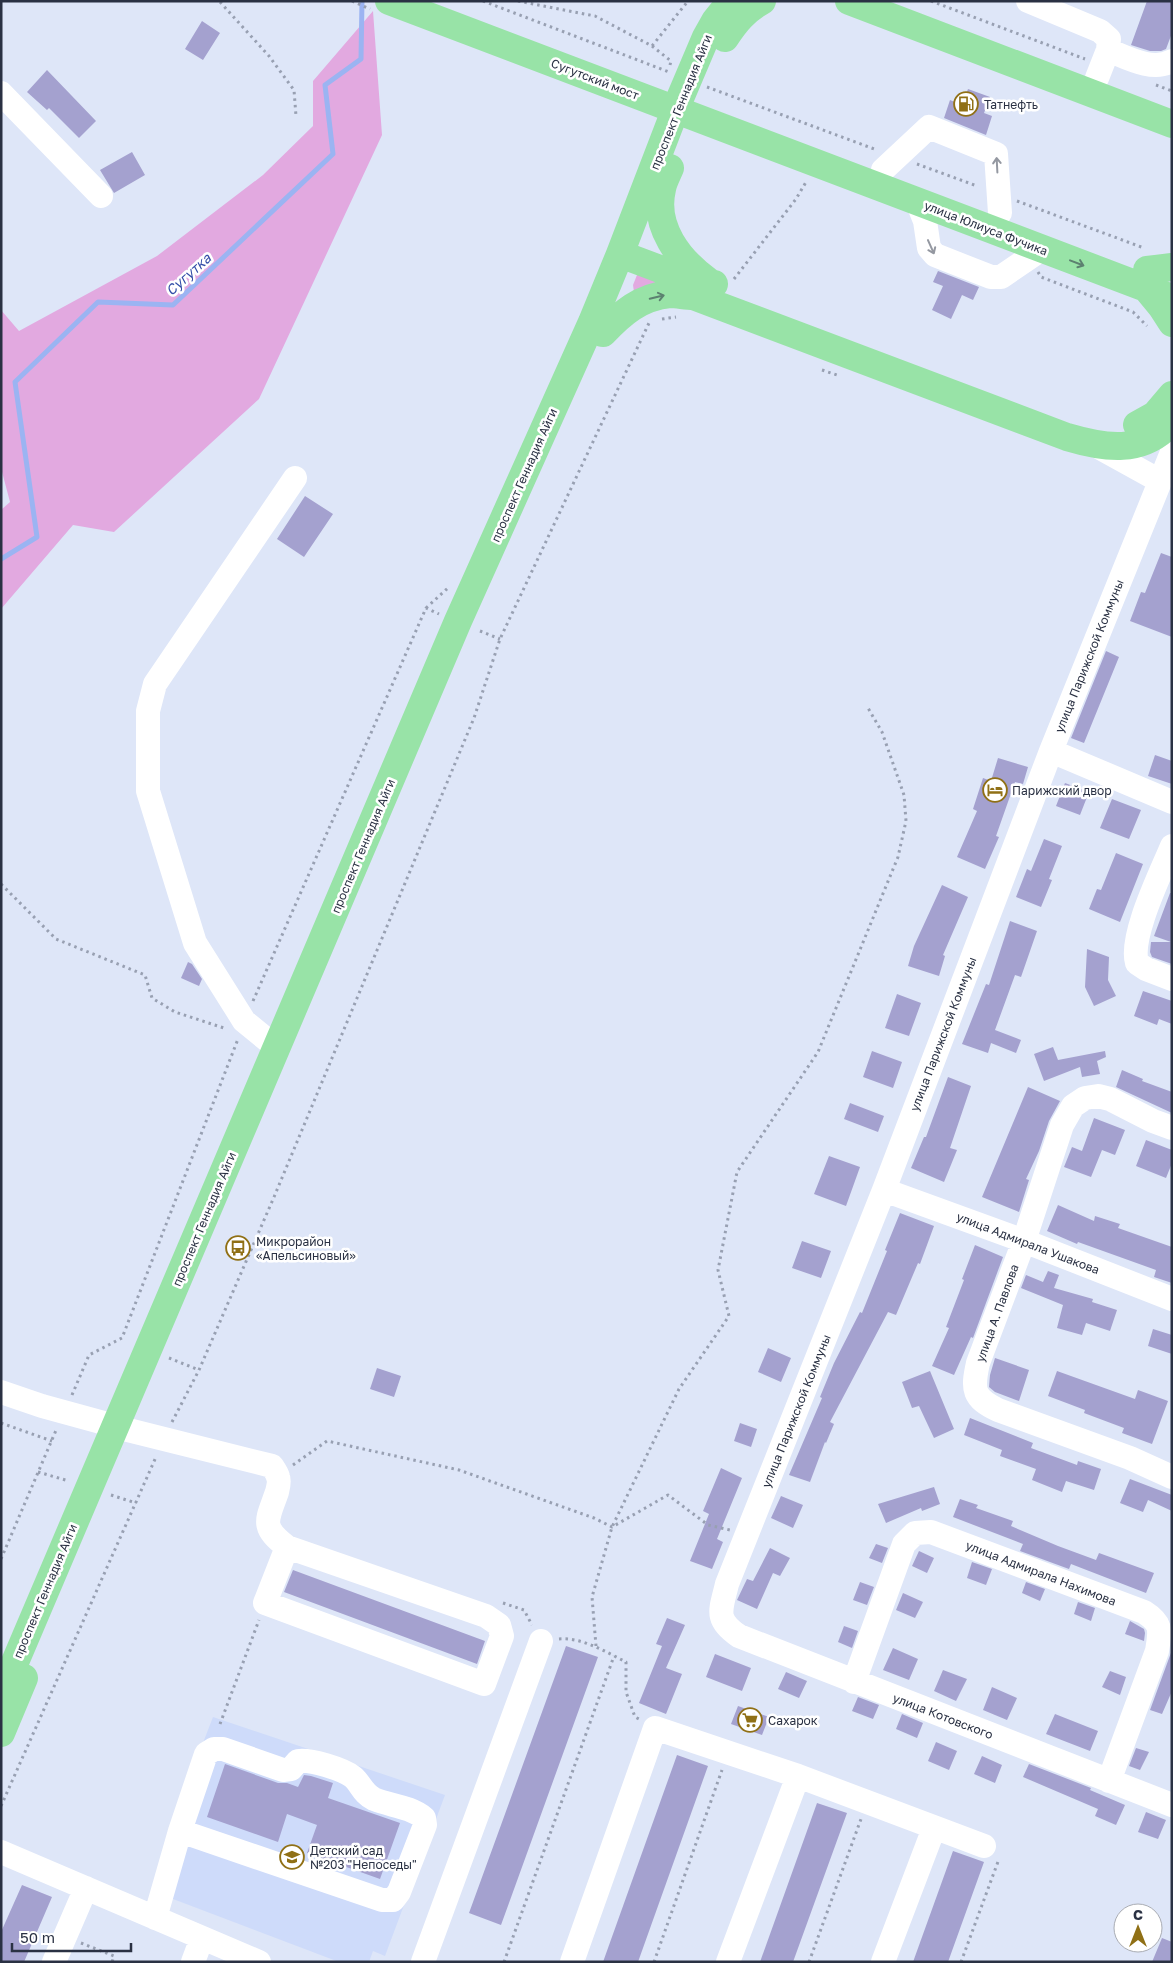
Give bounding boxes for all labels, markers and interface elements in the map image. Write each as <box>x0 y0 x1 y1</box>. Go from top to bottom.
street label: проспект Геннадия Айги <box>647 32 715 172</box>
street label: Сугутский мост <box>549 55 641 103</box>
fuel station icon: Татнефть <box>953 91 979 117</box>
place label: Татнефть <box>984 97 1038 112</box>
one-way arrow <box>992 157 1001 173</box>
street label: улица Юлиуса Фучика <box>922 198 1050 258</box>
one-way arrow <box>927 239 937 254</box>
water label: Сугутка <box>162 249 215 299</box>
one-way arrow <box>1069 259 1084 268</box>
one-way arrow <box>649 292 665 302</box>
street label: проспект Геннадия Айги <box>488 406 560 544</box>
street label: улица Парижской Коммуны <box>1051 577 1127 735</box>
street label: проспект Геннадия Айги <box>328 776 398 916</box>
hotel icon: Парижский двор <box>982 777 1008 803</box>
place label: Парижский двор <box>1012 783 1112 798</box>
street label: улица Парижской Коммуны <box>907 955 979 1113</box>
street label: проспект Геннадия Айги <box>169 1149 239 1289</box>
street label: улица Адмирала Ушакова <box>954 1209 1102 1277</box>
place label: Микрорайон «Апельсиновый» <box>256 1234 356 1263</box>
bus stop icon: Микрорайон «Апельсиновый» <box>225 1235 251 1261</box>
street label: улица А. Павлова <box>972 1262 1022 1364</box>
street label: улица Парижской Коммуны <box>758 1332 834 1490</box>
street label: проспект Геннадия Айги <box>10 1521 80 1661</box>
street label: улица Адмирала Нахимова <box>964 1537 1118 1609</box>
street label: улица Котовского <box>891 1690 995 1742</box>
supermarket icon: Сахарок <box>737 1707 763 1733</box>
place label: Сахарок <box>768 1713 818 1728</box>
place label: Детский сад №203 "Непоседы" <box>310 1843 417 1872</box>
school or university icon: Детский сад №203 "Непоседы" <box>279 1844 305 1870</box>
north arrow <box>1113 1903 1163 1953</box>
text: С <box>1133 1906 1143 1923</box>
scale bar <box>12 1920 131 1952</box>
text: 50 m <box>20 1928 55 1946</box>

